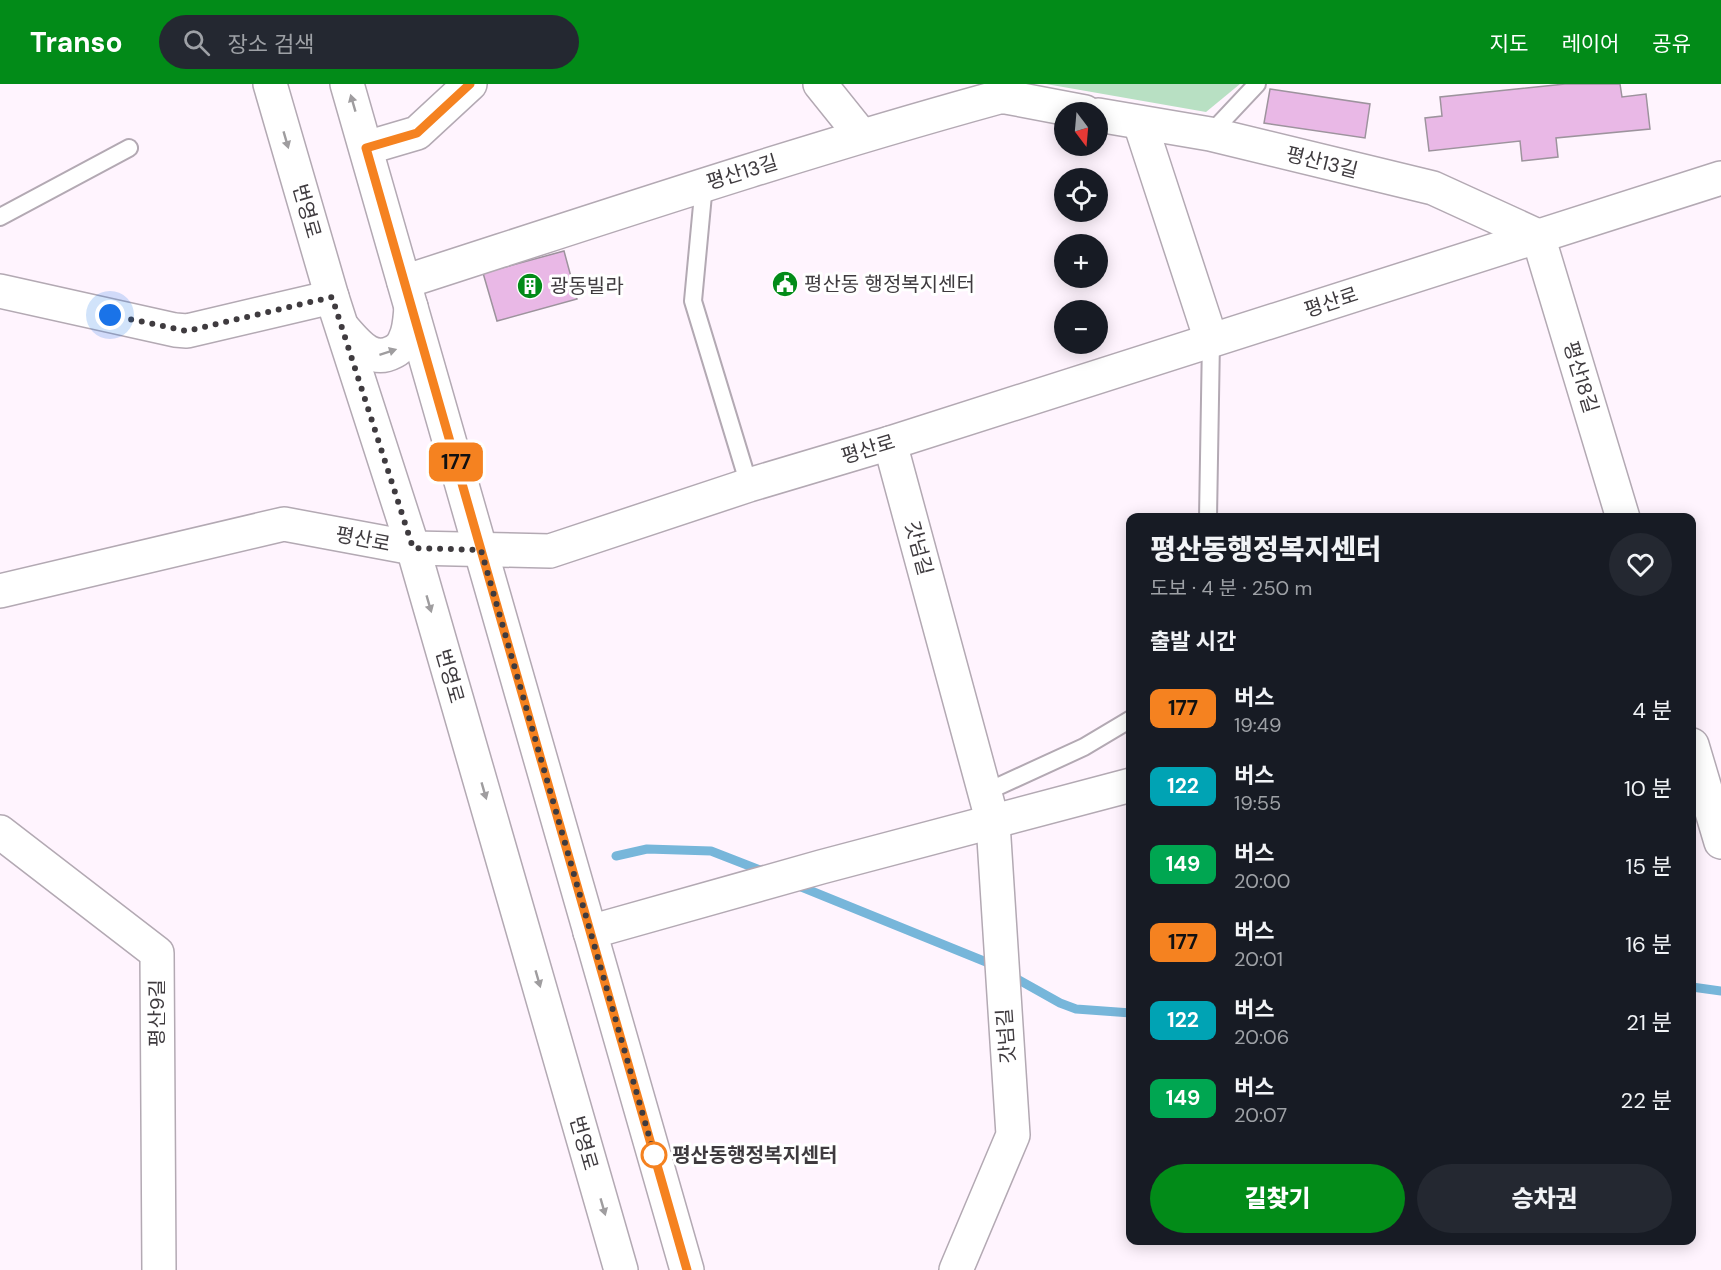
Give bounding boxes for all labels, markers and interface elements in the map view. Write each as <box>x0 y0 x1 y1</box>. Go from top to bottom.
search box <box>159 15 579 69</box>
text: Transo <box>30 24 123 61</box>
icon: search <box>180 26 213 59</box>
text: 장소 검색 <box>228 30 314 59</box>
text: 지도 <box>1490 30 1528 58</box>
text: 레이어 <box>1561 30 1619 58</box>
text: 공유 <box>1652 30 1691 58</box>
one-way arrow <box>348 94 357 112</box>
north arrow <box>1054 102 1108 156</box>
map controls <box>1054 102 1108 354</box>
one-way arrow <box>282 131 291 149</box>
street label: 평산13길 <box>1283 141 1361 183</box>
street label: 평산13길 <box>703 149 781 195</box>
button: locate <box>1054 168 1108 222</box>
street label: 번영로 <box>287 181 327 241</box>
button: + <box>1054 234 1108 288</box>
public building icon: 평산동 행정복지센터 <box>770 269 800 299</box>
building icon: 광동빌라 <box>515 271 545 301</box>
place label: 평산동 행정복지센터 <box>804 271 975 297</box>
place label: 광동빌라 <box>550 273 624 299</box>
street label: 평산로 <box>1301 281 1361 323</box>
your location <box>95 300 125 330</box>
button: − <box>1054 300 1108 354</box>
street label: 평산18길 <box>1558 338 1604 416</box>
one-way arrow <box>379 347 397 357</box>
street label: 평산로 <box>838 428 898 470</box>
line badge: 177 <box>422 442 490 482</box>
text: 177 <box>441 448 471 476</box>
street label: 갓넘길 <box>899 518 939 578</box>
street label: 평산로 <box>333 521 393 557</box>
text: 평산동행정복지센터 <box>1150 531 1382 568</box>
button: heart <box>1609 533 1672 596</box>
text: 도보 · 4 분 · 250 m <box>1150 575 1312 601</box>
one-way arrow <box>425 595 434 613</box>
text: 출발 시간 <box>1150 627 1236 656</box>
street label: 번영로 <box>430 646 470 706</box>
text: 버스 <box>1234 683 1274 712</box>
text: 177 <box>1168 694 1198 722</box>
text: 4 분 <box>1633 696 1672 725</box>
text: 19:49 <box>1234 712 1282 738</box>
text: 버스 <box>1234 761 1274 790</box>
text: 122 <box>1167 772 1199 800</box>
text: 10 분 <box>1624 774 1672 803</box>
one-way arrow <box>480 782 489 800</box>
text: 19:55 <box>1234 790 1281 816</box>
text: 버스 <box>1234 839 1274 868</box>
text: 149 <box>1166 850 1200 878</box>
text: 15 분 <box>1626 852 1672 881</box>
text: 20:00 <box>1234 868 1290 894</box>
text: 버스 <box>1234 917 1274 946</box>
text: 177 <box>1168 928 1198 956</box>
text: 16 분 <box>1625 930 1672 959</box>
text: 20:01 <box>1234 946 1283 972</box>
one-way arrow <box>533 970 543 988</box>
street label: 평산9길 <box>144 979 170 1047</box>
text: 버스 <box>1234 995 1274 1024</box>
text: 122 <box>1167 1006 1199 1034</box>
street label: 갓넘길 <box>991 1008 1021 1064</box>
text: 21 분 <box>1626 1008 1672 1037</box>
text: 20:06 <box>1234 1024 1289 1050</box>
text: 버스 <box>1234 1073 1274 1102</box>
text: 149 <box>1166 1084 1200 1112</box>
text: 22 분 <box>1621 1086 1672 1115</box>
text: 20:07 <box>1234 1102 1287 1128</box>
street label: 번영로 <box>564 1113 604 1173</box>
marker: 평산동행정복지센터 <box>641 1142 667 1168</box>
place label: 평산동행정복지센터 <box>672 1142 838 1168</box>
button: 길찾기 <box>1150 1164 1405 1233</box>
button: 승차권 <box>1417 1164 1672 1233</box>
one-way arrow <box>599 1198 608 1216</box>

